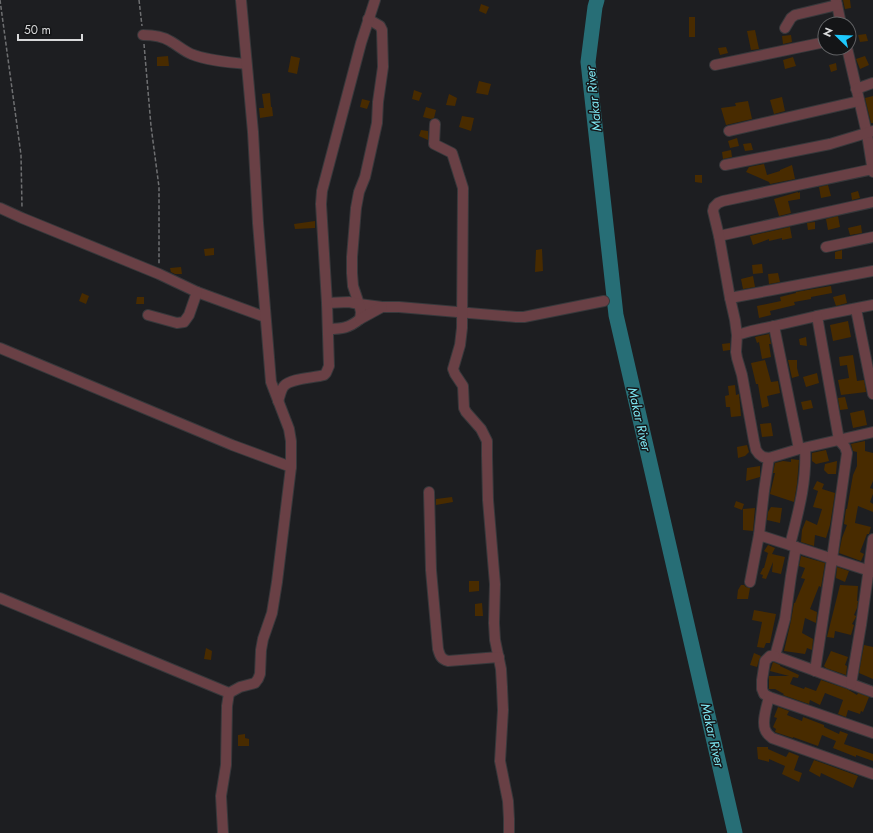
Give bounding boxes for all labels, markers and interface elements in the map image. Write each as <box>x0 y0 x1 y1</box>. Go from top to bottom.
scale bar <box>18 16 82 42</box>
north arrow <box>817 16 857 56</box>
text: 50 m <box>24 21 51 39</box>
text: N <box>819 25 837 39</box>
water label: Makar River <box>581 65 606 132</box>
water label: Makar River <box>623 385 656 454</box>
water label: Makar River <box>696 701 729 770</box>

